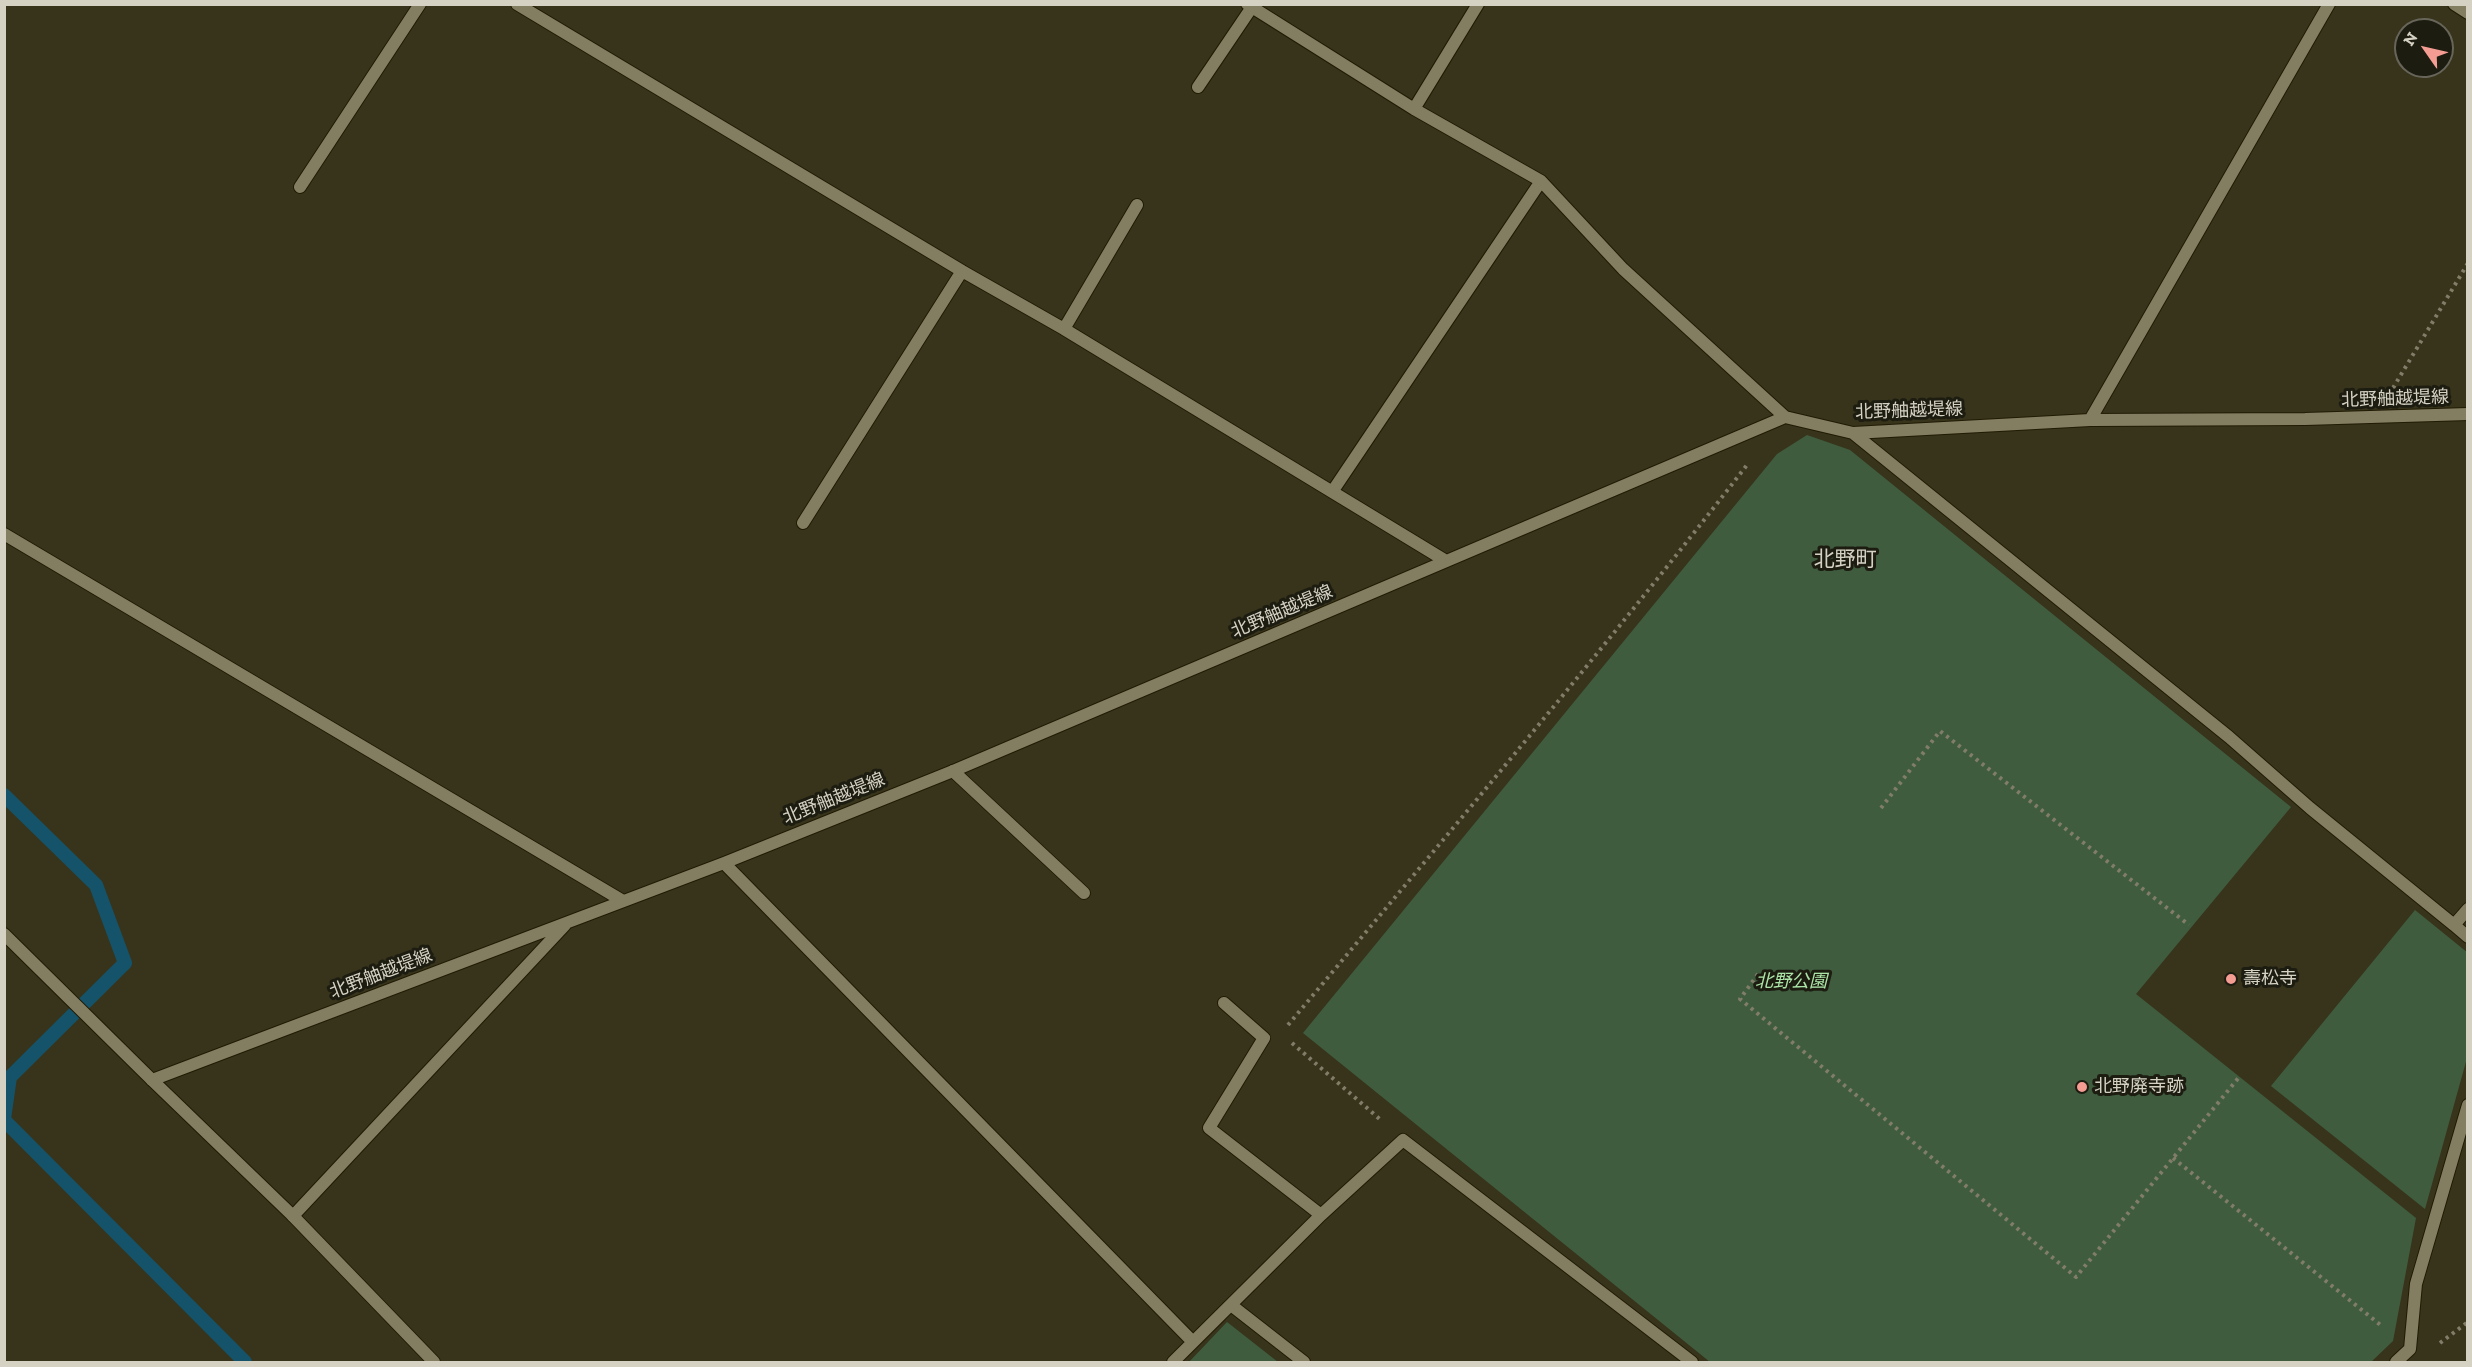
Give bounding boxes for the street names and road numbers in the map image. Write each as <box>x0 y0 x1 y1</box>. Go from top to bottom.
street label: 北野舳越堤線 <box>2341 386 2449 412</box>
street label: 北野舳越堤線 <box>1855 398 1963 424</box>
street label: 北野舳越堤線 <box>1228 581 1336 643</box>
street label: 北野舳越堤線 <box>780 769 888 829</box>
street label: 北野舳越堤線 <box>327 945 435 1003</box>

